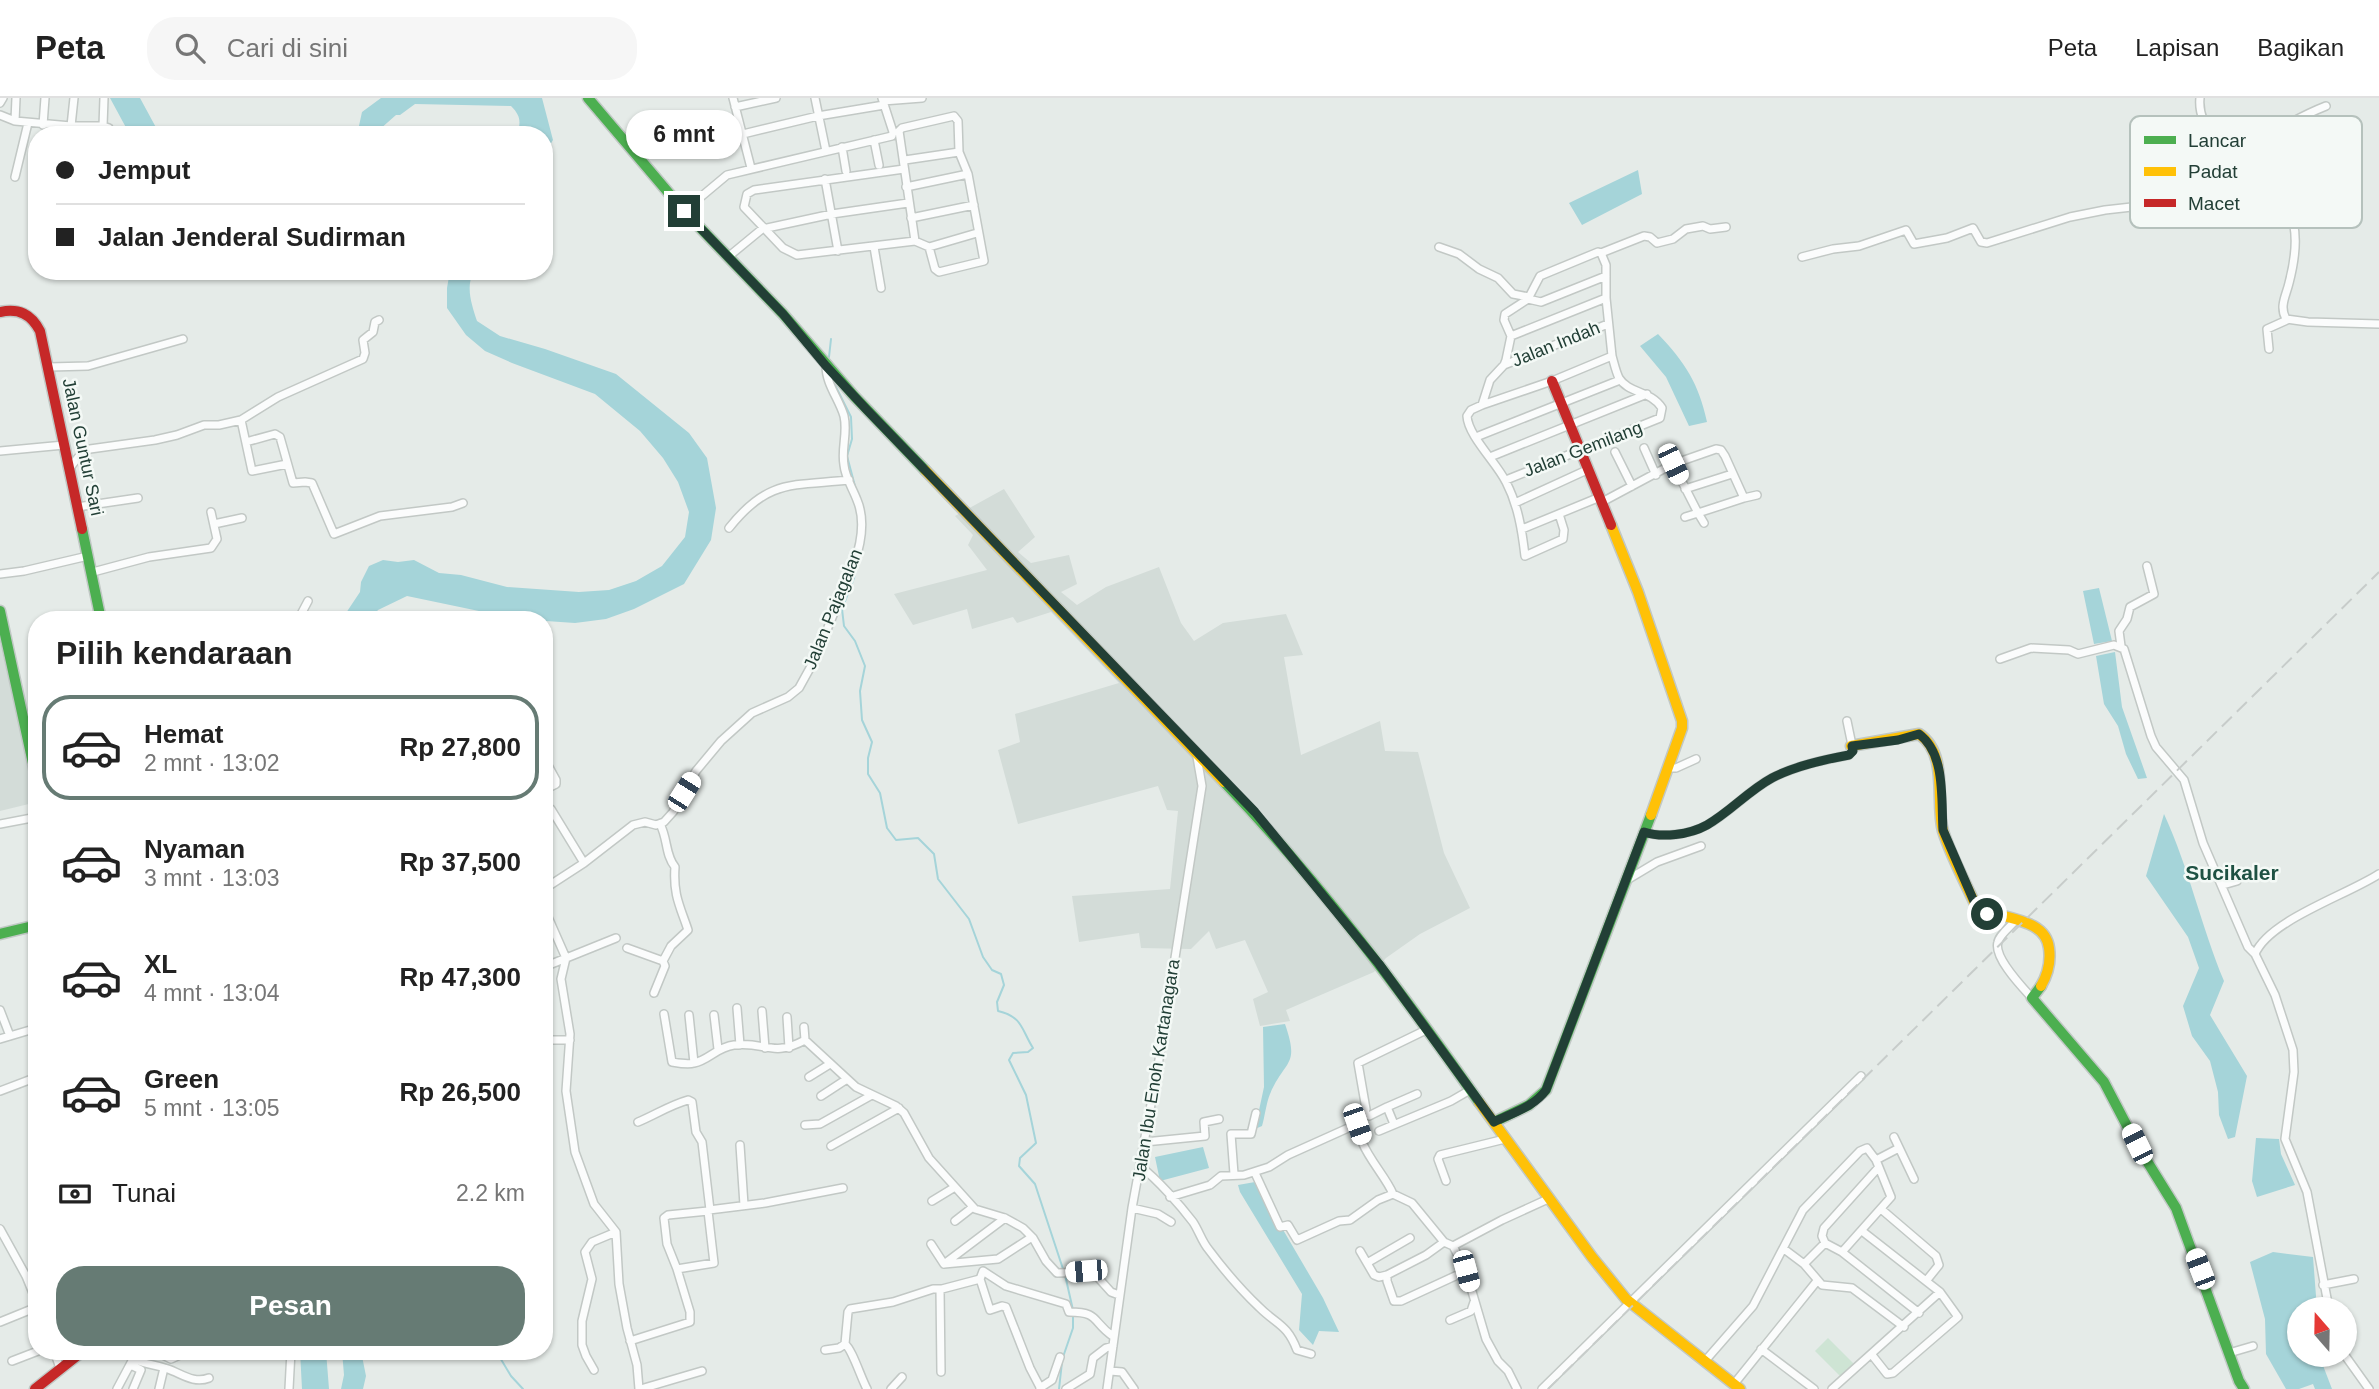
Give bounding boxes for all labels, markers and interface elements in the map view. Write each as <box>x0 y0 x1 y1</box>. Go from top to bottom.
search box <box>147 17 637 80</box>
text: Peta <box>35 29 105 66</box>
icon: search <box>171 29 209 67</box>
text: Cari di sini <box>227 33 348 63</box>
text: Peta <box>2048 34 2097 61</box>
text: Lapisan <box>2135 34 2219 61</box>
text: Bagikan <box>2257 34 2344 61</box>
callout: 6 mnt <box>626 109 742 158</box>
legend <box>2130 116 2362 228</box>
text: 6 mnt <box>653 121 715 147</box>
text: Lancar <box>2188 130 2247 151</box>
text: Jemput <box>98 155 190 185</box>
text: Padat <box>2188 161 2238 182</box>
text: Macet <box>2188 193 2240 214</box>
route end <box>668 195 700 227</box>
text: Jalan Jenderal Sudirman <box>98 222 406 252</box>
street label: Jalan Indah <box>1509 317 1603 371</box>
street label: Jalan Guntur Sari <box>59 376 107 518</box>
street label: Jalan Gemilang <box>1521 417 1645 481</box>
car <box>1655 441 1692 487</box>
street label: Jalan Pajagalan <box>800 546 866 672</box>
text: Pilih kendaraan <box>56 635 293 671</box>
icon: car <box>60 716 123 779</box>
text: Hemat <box>144 719 223 749</box>
text: Rp 27,800 <box>400 732 521 762</box>
text: 2 mnt · 13:02 <box>144 750 280 776</box>
car <box>664 769 705 815</box>
icon: car <box>60 831 123 894</box>
text: Nyaman <box>144 834 245 864</box>
text: Rp 37,500 <box>400 847 521 877</box>
district label: Sucikaler <box>2185 861 2279 884</box>
text: 3 mnt · 13:03 <box>144 865 280 891</box>
route start <box>1971 898 2003 930</box>
icon: car <box>60 946 123 1009</box>
text: XL <box>144 949 177 979</box>
street label: Jalan Ibu Enoh Kartanagara <box>1129 957 1184 1182</box>
text: Rp 47,300 <box>400 962 521 992</box>
text: 4 mnt · 13:04 <box>144 980 280 1006</box>
icon: car <box>60 1061 123 1124</box>
text: Green <box>144 1064 219 1094</box>
text: Rp 26,500 <box>400 1077 521 1107</box>
text: 5 mnt · 13:05 <box>144 1095 280 1121</box>
car <box>1341 1101 1374 1147</box>
car <box>2119 1121 2156 1167</box>
icon: cash <box>56 1175 94 1213</box>
text: Tunai <box>112 1178 176 1208</box>
text: 2.2 km <box>456 1180 525 1206</box>
car <box>2183 1246 2218 1292</box>
car <box>1451 1248 1482 1294</box>
car <box>1065 1259 1108 1283</box>
button: Pesan <box>56 1266 525 1346</box>
north arrow <box>2287 1297 2357 1367</box>
map controls <box>2287 1297 2357 1367</box>

